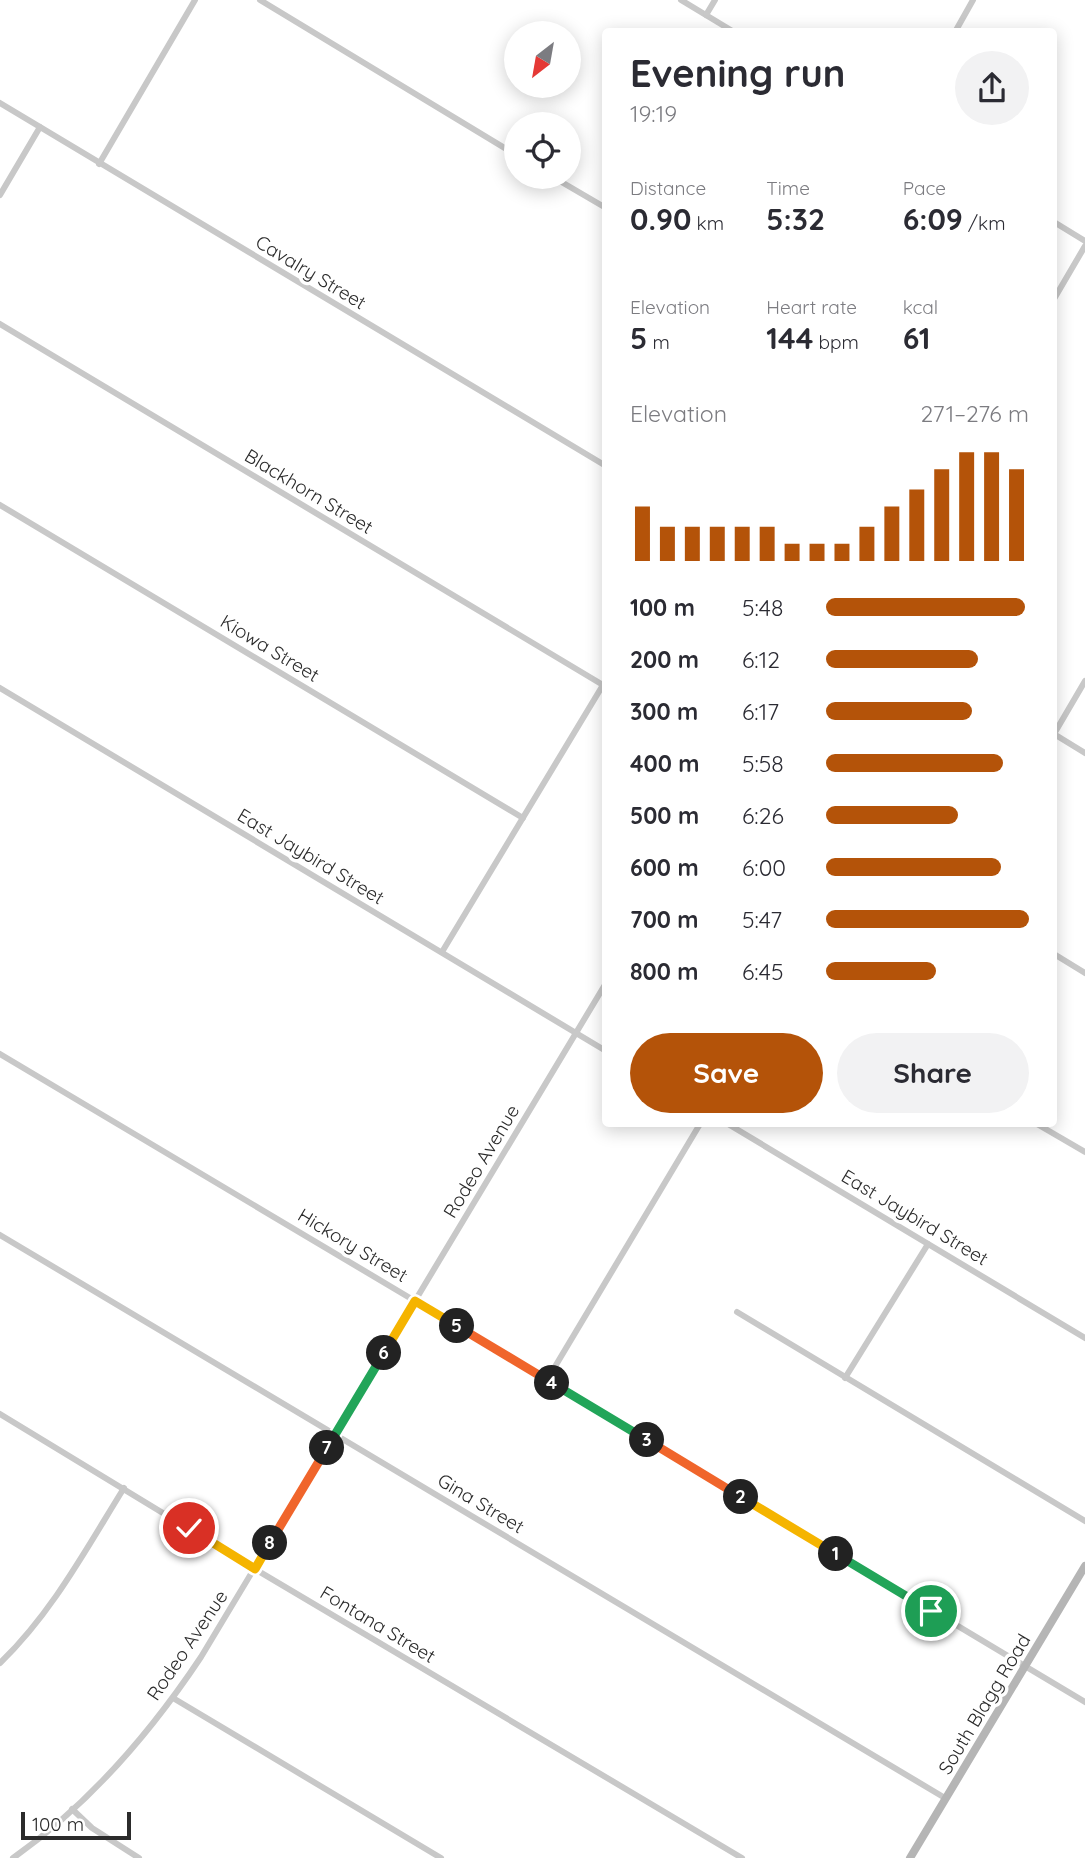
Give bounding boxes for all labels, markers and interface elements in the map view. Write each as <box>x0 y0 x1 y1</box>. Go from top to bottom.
north arrow <box>504 21 581 98</box>
map controls <box>504 21 581 189</box>
text: Evening run <box>630 49 845 97</box>
button: share <box>955 51 1029 125</box>
text: 19:19 <box>630 99 677 128</box>
button: locate <box>504 112 581 189</box>
text: Distance <box>630 176 706 200</box>
text: Time <box>766 176 810 200</box>
text: Pace <box>903 176 946 200</box>
text: 0.90 <box>630 200 691 238</box>
text: 5:32 <box>766 200 825 238</box>
text: 6:09 <box>903 200 963 238</box>
text: km <box>691 211 724 235</box>
text: /km <box>963 211 1006 235</box>
street label: Cavalry Street <box>251 230 371 314</box>
text: Elevation <box>630 295 710 319</box>
text: Heart rate <box>766 295 857 319</box>
text: kcal <box>903 295 938 319</box>
text: 5 <box>630 319 647 357</box>
text: 144 <box>766 319 813 357</box>
text: 61 <box>903 319 930 357</box>
text: m <box>647 330 670 354</box>
text: bpm <box>813 330 859 354</box>
text: Elevation <box>630 399 727 428</box>
text: 271–276 m <box>921 399 1029 428</box>
street label: Blackhorn Street <box>240 443 378 539</box>
text: 100 m <box>630 593 695 622</box>
text: 5:48 <box>742 593 783 622</box>
street label: Kiowa Street <box>216 609 324 687</box>
text: 200 m <box>630 645 699 674</box>
text: 6:12 <box>742 645 780 674</box>
text: 300 m <box>630 697 698 726</box>
text: 6:17 <box>742 697 779 726</box>
text: 400 m <box>630 749 699 778</box>
text: 5:58 <box>742 749 784 778</box>
text: 500 m <box>630 801 699 830</box>
text: 6:26 <box>742 801 784 830</box>
street label: East Jaybird Street <box>233 803 389 909</box>
text: 600 m <box>630 853 699 882</box>
text: 6:00 <box>742 853 786 882</box>
text: 700 m <box>630 905 699 934</box>
text: 5:47 <box>742 905 782 934</box>
text: 800 m <box>630 957 699 986</box>
text: 6:45 <box>742 957 784 986</box>
button: Save <box>630 1033 823 1113</box>
button: Share <box>837 1033 1029 1113</box>
street label: Rodeo Avenue <box>438 1100 524 1222</box>
street label: East Jaybird Street <box>837 1164 993 1270</box>
street label: Hickory Street <box>294 1203 412 1287</box>
pin: 5 <box>440 1308 475 1344</box>
text: 5 <box>451 1313 462 1337</box>
pin: 6 <box>366 1336 402 1370</box>
text: 6 <box>378 1340 389 1364</box>
pin: 4 <box>534 1366 570 1400</box>
text: 4 <box>546 1370 557 1394</box>
pin: 3 <box>630 1422 664 1458</box>
text: 3 <box>641 1427 652 1451</box>
pin: 7 <box>310 1430 344 1466</box>
text: 7 <box>321 1435 332 1459</box>
street label: Gina Street <box>433 1468 529 1538</box>
pin: 2 <box>724 1480 758 1514</box>
text: 2 <box>735 1484 746 1508</box>
pin <box>159 1498 219 1558</box>
icon: check <box>170 1509 208 1547</box>
pin: 8 <box>252 1526 288 1560</box>
text: 8 <box>264 1530 275 1554</box>
pin: 1 <box>818 1536 854 1572</box>
text: 1 <box>832 1541 839 1565</box>
street label: Fontana Street <box>316 1580 440 1668</box>
pin <box>901 1581 961 1641</box>
street label: Rodeo Avenue <box>141 1585 233 1705</box>
icon: arrive <box>912 1592 950 1630</box>
street label: South Blagg Road <box>933 1629 1035 1779</box>
scale bar <box>21 1809 131 1841</box>
text: 100 m <box>32 1812 84 1836</box>

